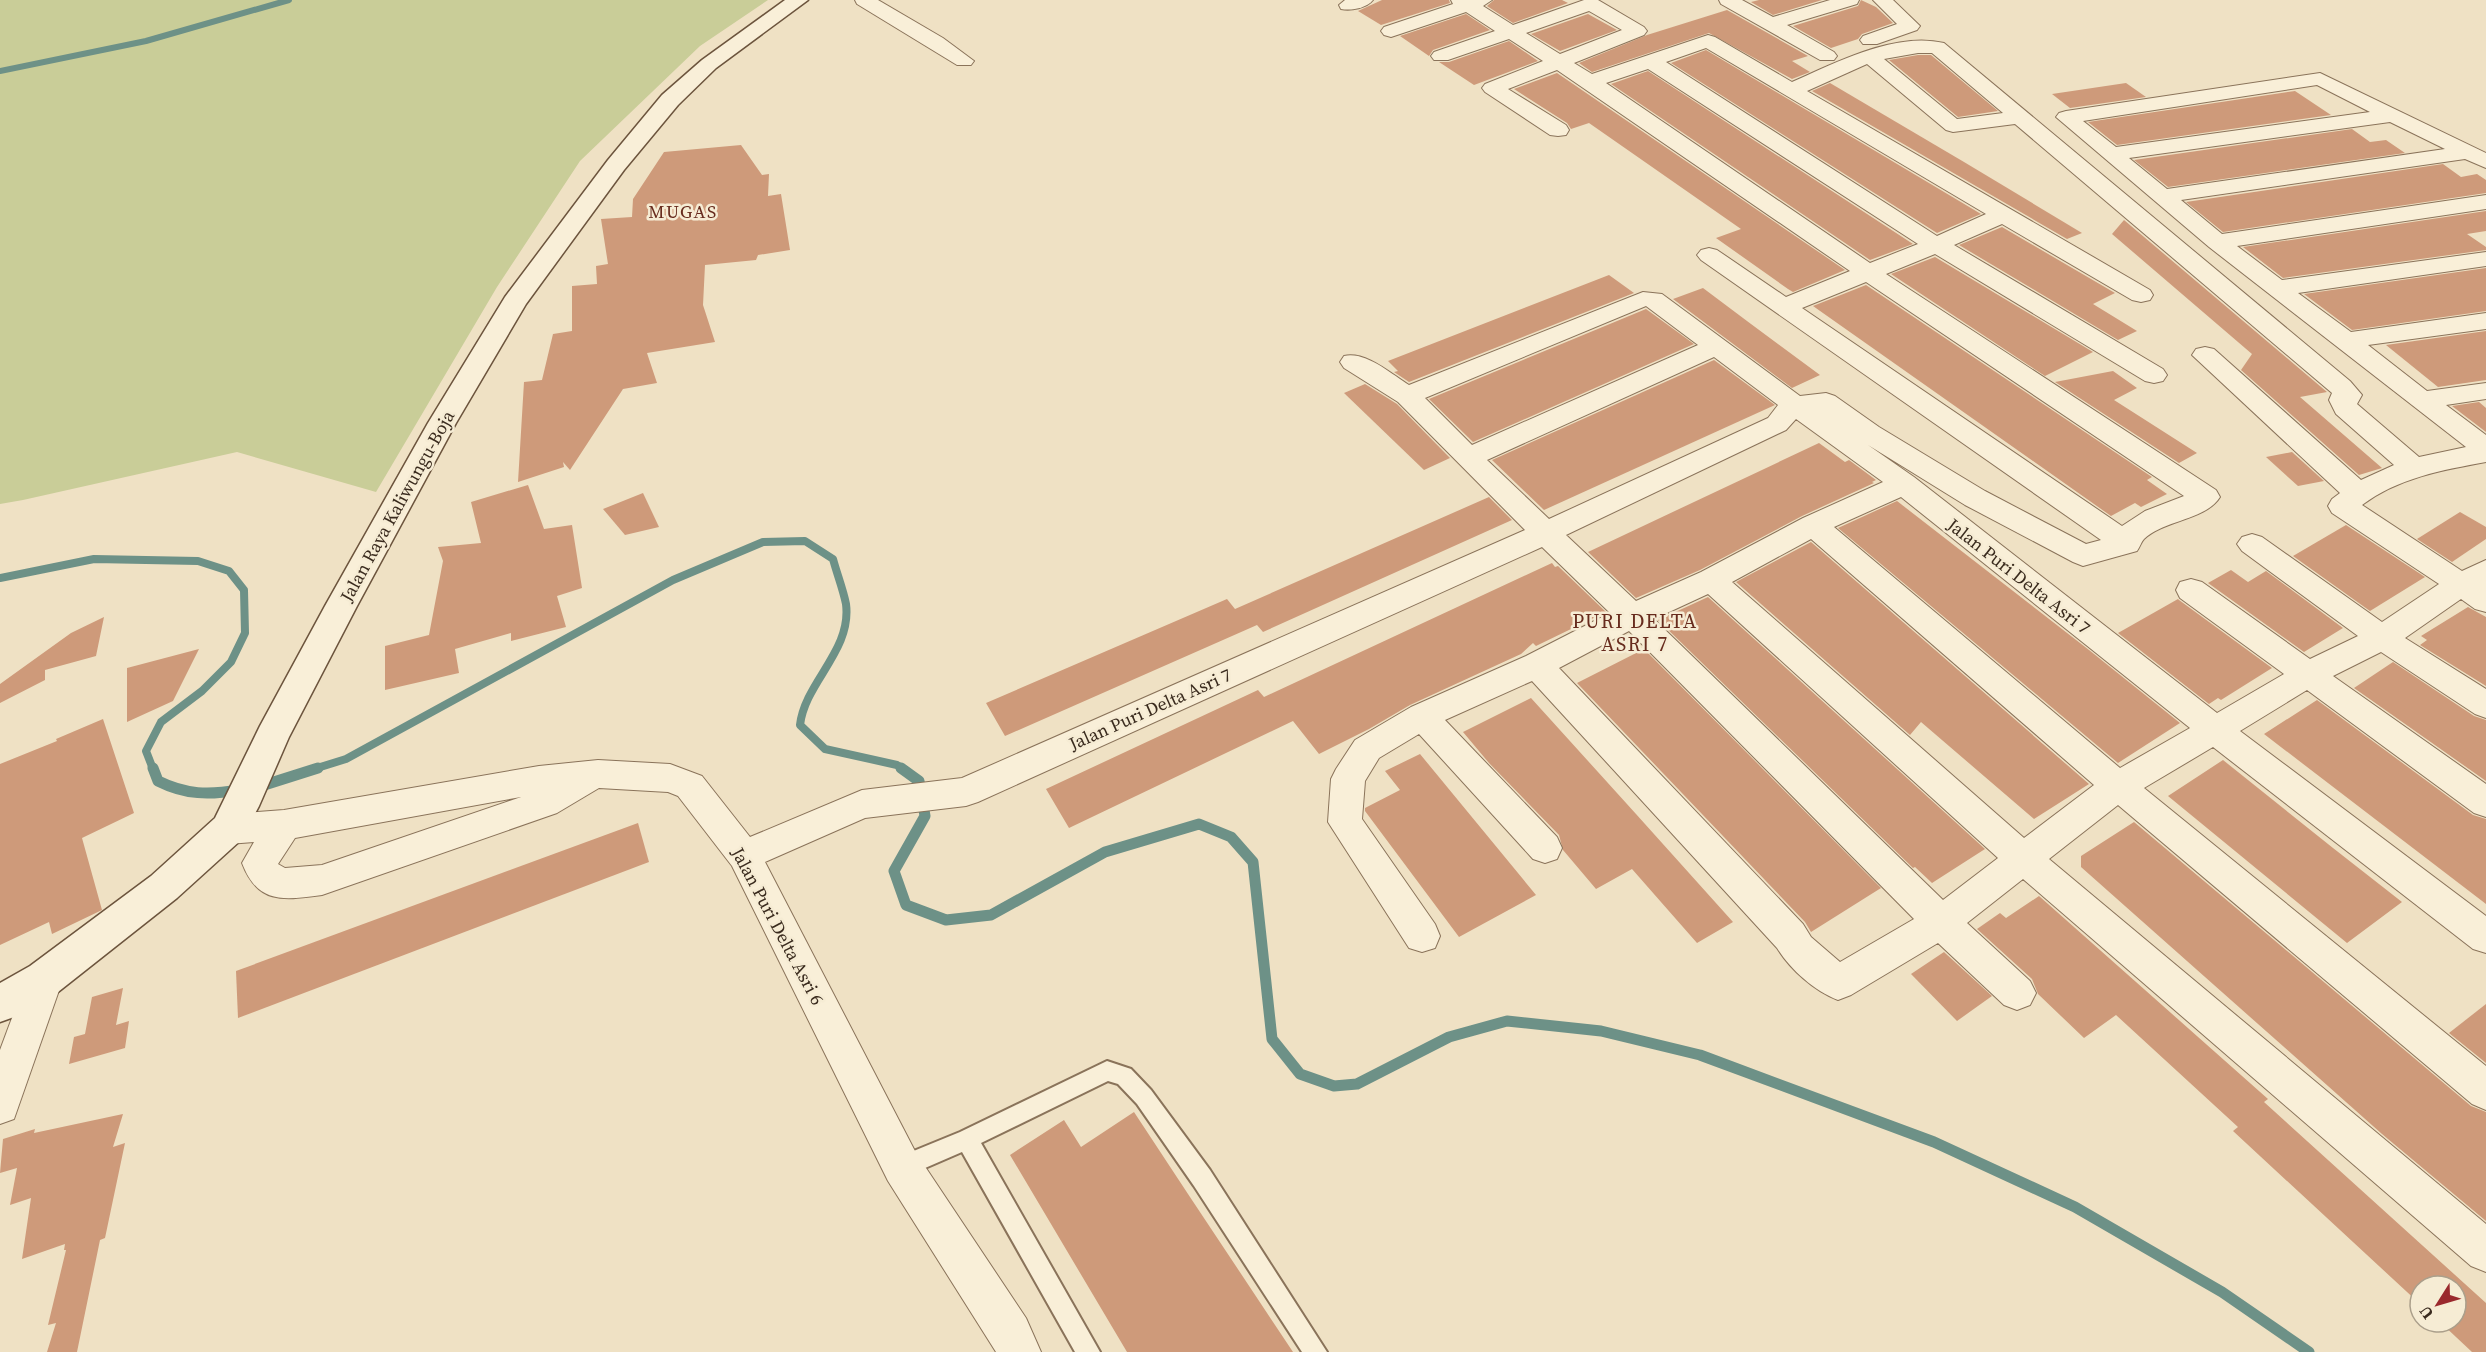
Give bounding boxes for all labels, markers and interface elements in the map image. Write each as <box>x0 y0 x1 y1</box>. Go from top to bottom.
district label: MUGAS <box>648 199 718 224</box>
street label: Jalan Raya Kaliwungu-Boja <box>333 405 460 607</box>
street label: Jalan Puri Delta Asri 7 <box>1941 512 2096 640</box>
district label: PURI DELTA ASRI 7 <box>1572 607 1698 658</box>
street label: Jalan Puri Delta Asri 7 <box>1064 662 1235 756</box>
street label: Jalan Puri Delta Asri 6 <box>725 842 830 1009</box>
north arrow <box>2408 1274 2468 1334</box>
text: U <box>2414 1301 2438 1324</box>

